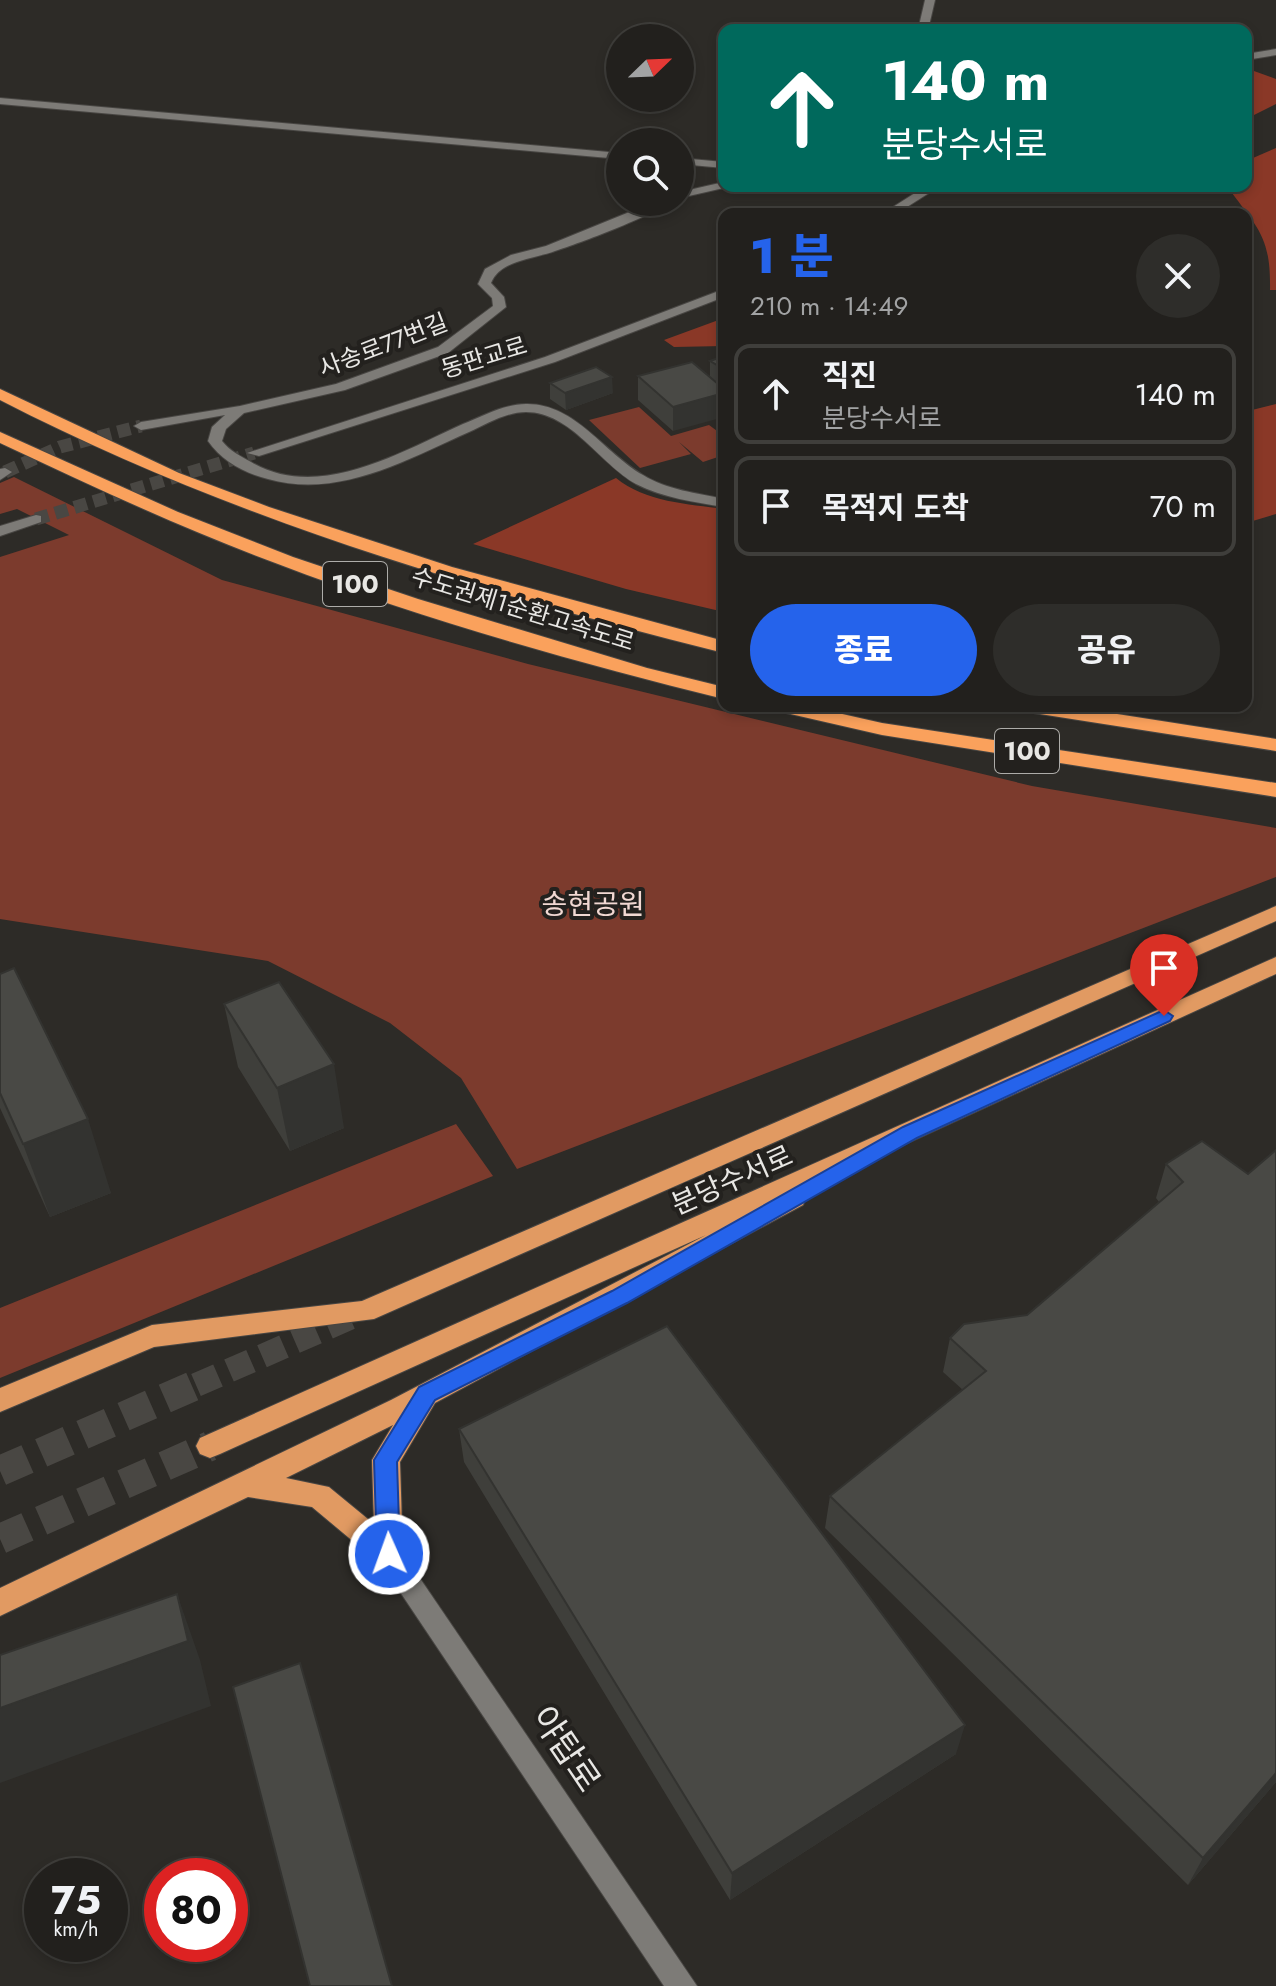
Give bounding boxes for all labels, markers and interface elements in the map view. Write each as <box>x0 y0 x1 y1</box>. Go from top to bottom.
north arrow <box>606 24 694 112</box>
map controls <box>606 24 694 216</box>
text: 140 m <box>882 40 1049 121</box>
icon: ahead <box>750 56 854 160</box>
text: 분당수서로 <box>882 118 1048 170</box>
button: search <box>606 128 694 216</box>
text: 1 분 <box>750 222 834 291</box>
button: close <box>1136 234 1220 318</box>
text: 210 m · 14:49 <box>750 287 908 325</box>
street label: 사송로77번길 <box>313 304 453 386</box>
street label: 동판교로 <box>437 327 531 387</box>
text: 직진 <box>822 354 877 397</box>
icon: ahead <box>754 372 798 416</box>
text: 140 m <box>1135 373 1216 416</box>
text: 분당수서로 <box>822 399 942 437</box>
icon: arrive <box>754 484 798 528</box>
text: 70 m <box>1150 485 1216 528</box>
text: 목적지 도착 <box>822 486 969 529</box>
street label: 수도권제1순환고속도로 <box>407 558 639 660</box>
road number: 100 <box>323 562 387 606</box>
button: 종료 <box>750 604 977 696</box>
button: 공유 <box>993 604 1220 696</box>
road number: 100 <box>995 729 1059 773</box>
park label: 송현공원 <box>541 884 645 925</box>
pin <box>1130 934 1198 1016</box>
icon: arrive <box>1142 946 1186 990</box>
street label: 분당수서로 <box>665 1135 799 1225</box>
position arrow <box>347 1512 431 1596</box>
street label: 야탑로 <box>519 1696 613 1802</box>
speed limit sign: 80 <box>144 1858 248 1962</box>
text: 75 <box>51 1871 101 1929</box>
text: km/h <box>53 1915 99 1944</box>

